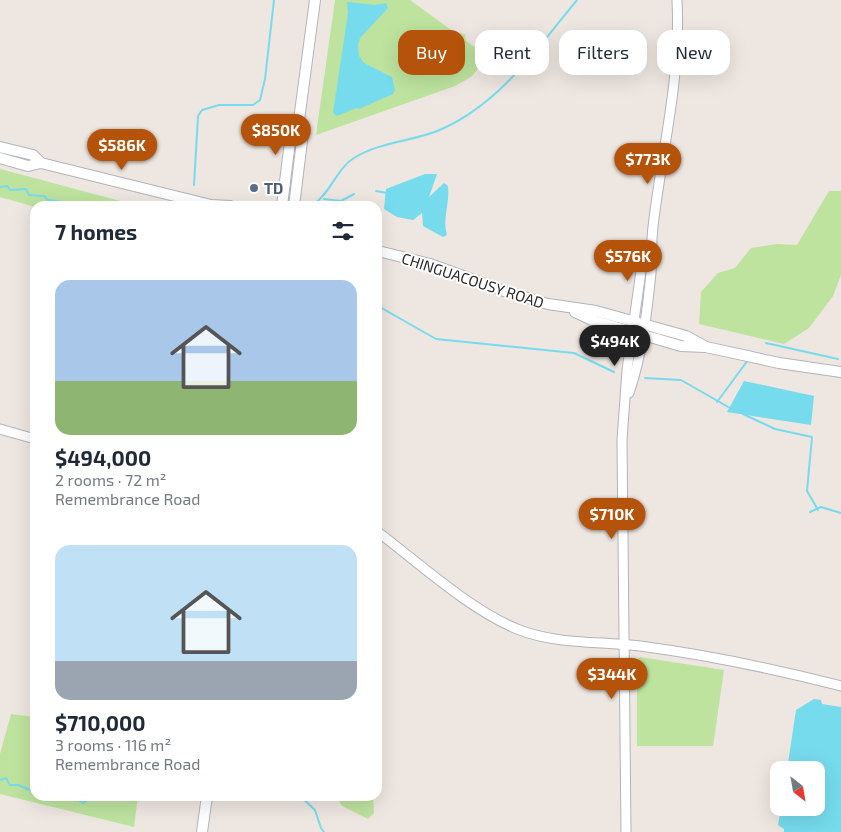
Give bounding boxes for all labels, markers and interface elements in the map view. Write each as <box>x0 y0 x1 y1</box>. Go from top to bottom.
chip: Buy <box>398 30 465 75</box>
chip: Rent <box>475 30 549 75</box>
chip: Filters <box>559 30 647 75</box>
chip: New <box>657 30 730 75</box>
pin: $850K <box>241 114 311 156</box>
text: $850K <box>252 120 300 139</box>
pin: $586K <box>87 128 157 171</box>
text: $586K <box>98 135 146 154</box>
pin: $773K <box>613 142 683 185</box>
text: $773K <box>625 149 671 168</box>
place label: TD <box>264 179 283 197</box>
marker: TD <box>248 182 260 194</box>
icon: filters <box>329 217 357 245</box>
text: 7 homes <box>55 219 137 244</box>
pin: $576K <box>593 240 663 282</box>
text: $576K <box>605 246 651 265</box>
street label: CHINGUACOUSY ROAD <box>400 249 546 312</box>
icon: home <box>161 312 251 402</box>
pin: $494K <box>580 324 650 367</box>
text: $494K <box>590 331 640 350</box>
text: $494,000 <box>55 445 151 470</box>
text: 2 rooms · 72 m² <box>55 470 166 489</box>
text: Remembrance Road <box>55 489 200 508</box>
pin: $710K <box>577 498 647 540</box>
text: $710K <box>590 504 634 523</box>
icon: home <box>161 577 251 667</box>
pin: $344K <box>577 658 647 700</box>
text: $344K <box>588 664 636 683</box>
text: $710,000 <box>55 710 145 735</box>
text: 3 rooms · 116 m² <box>55 735 171 754</box>
text: Remembrance Road <box>55 754 200 773</box>
north arrow <box>770 761 825 816</box>
map controls <box>770 761 825 816</box>

